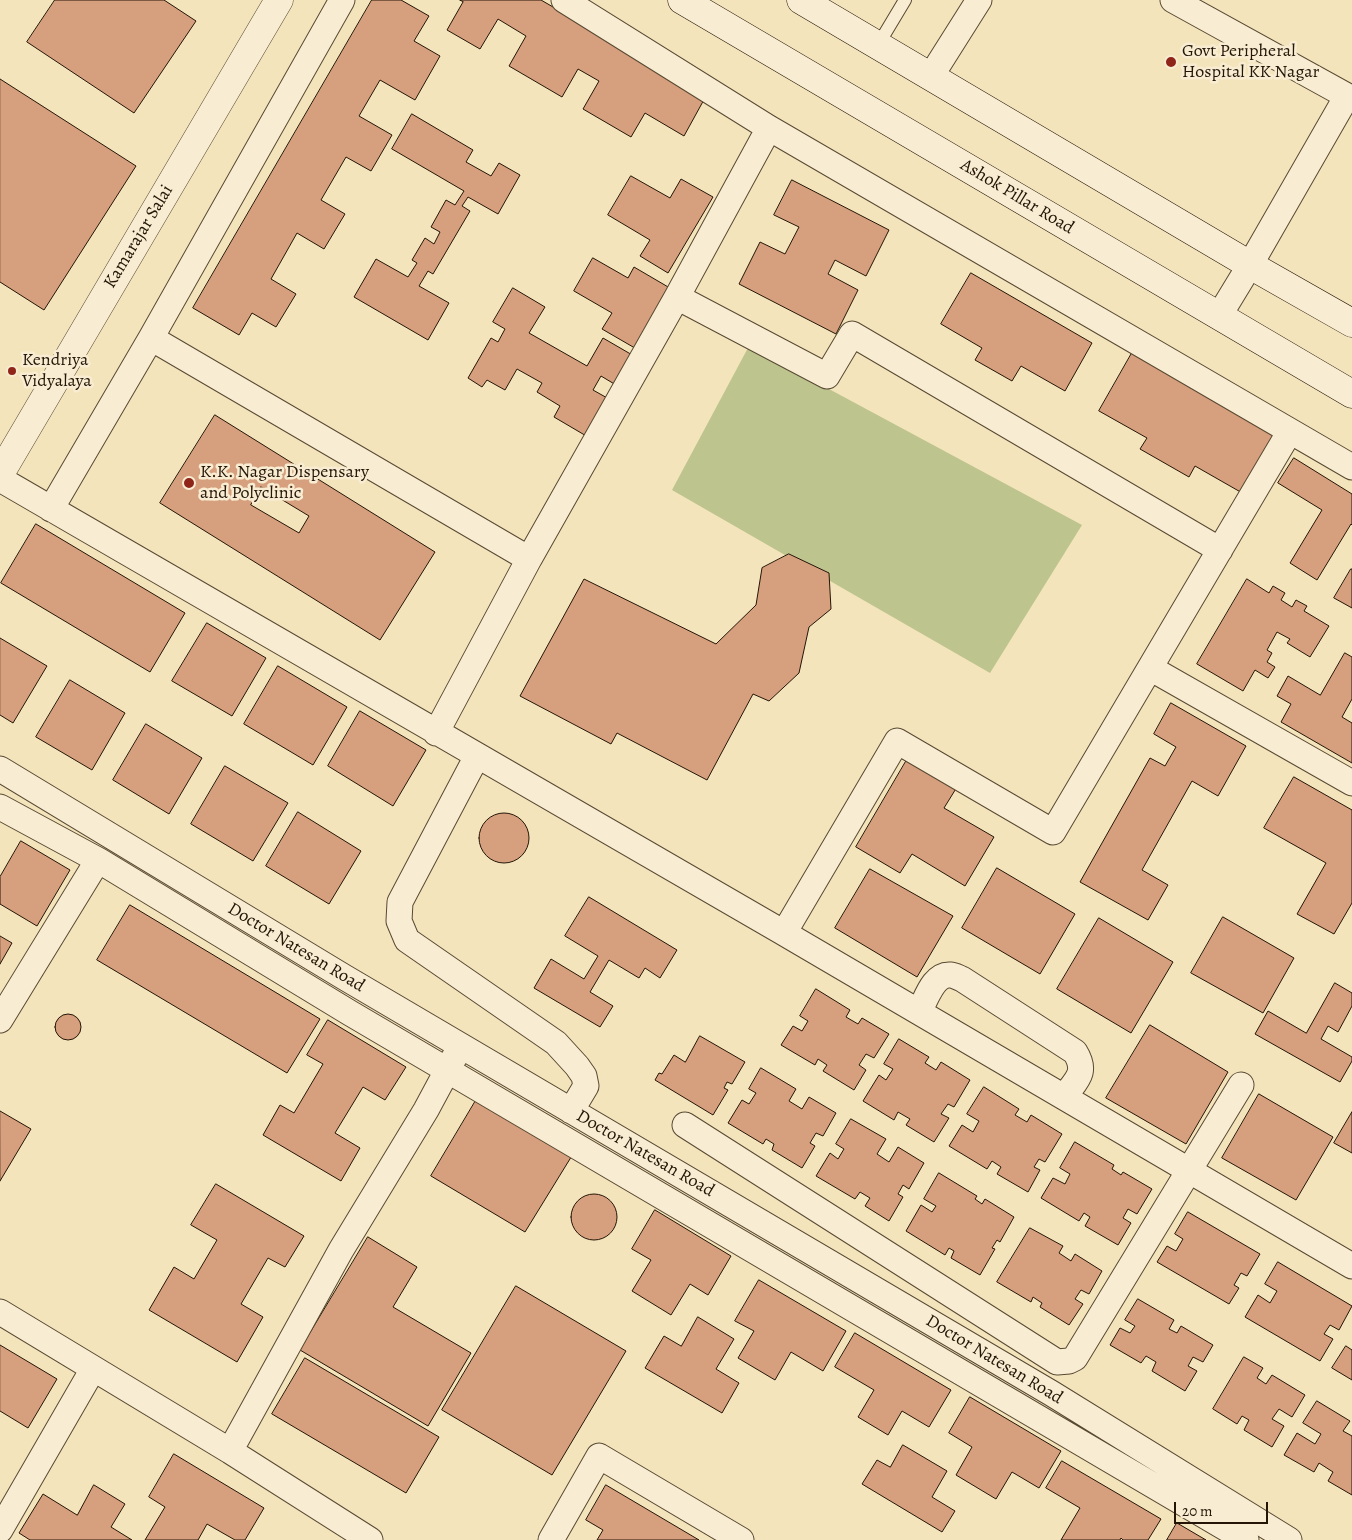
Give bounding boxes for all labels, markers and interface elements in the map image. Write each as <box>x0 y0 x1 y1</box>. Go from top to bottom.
place label: Govt Peripheral Hospital KK Nagar <box>1182 41 1319 84</box>
marker: Govt Peripheral Hospital KK Nagar <box>1164 55 1178 69</box>
street label: Ashok Pillar Road <box>956 155 1078 239</box>
street label: Kamarajar Salai <box>100 181 178 293</box>
place label: Kendriya Vidyalaya <box>22 350 92 392</box>
marker: Kendriya Vidyalaya <box>6 365 18 377</box>
place label: K.K. Nagar Dispensary and Polyclinic <box>200 462 369 504</box>
marker: K.K. Nagar Dispensary and Polyclinic <box>182 476 196 490</box>
street label: Doctor Natesan Road <box>224 899 368 997</box>
street label: Doctor Natesan Road <box>572 1106 718 1202</box>
street label: Doctor Natesan Road <box>922 1311 1066 1409</box>
scale bar <box>1177 1492 1271 1524</box>
text: 20 m <box>1182 1501 1213 1521</box>

